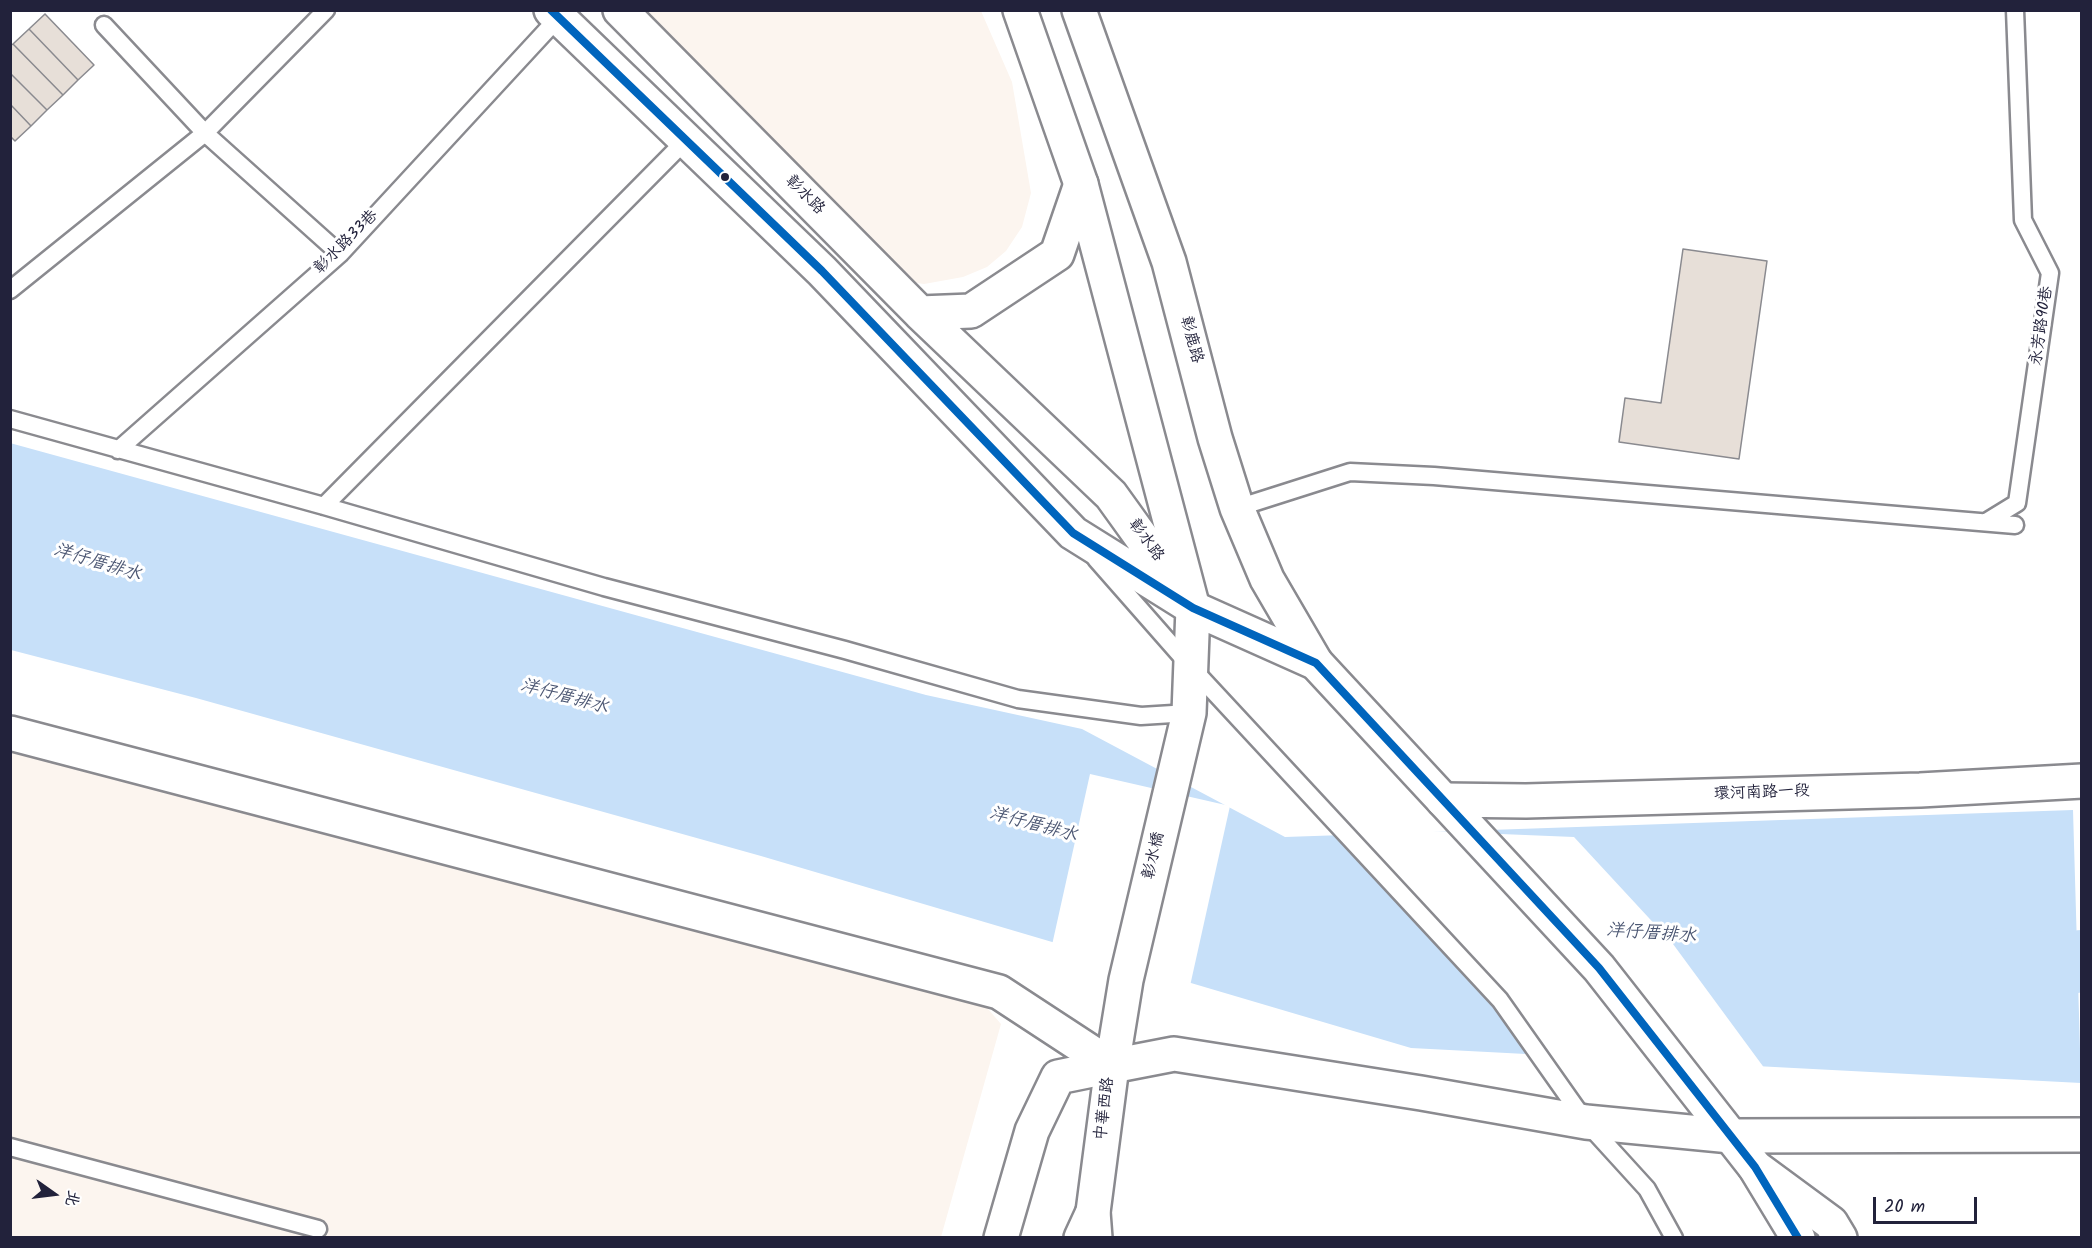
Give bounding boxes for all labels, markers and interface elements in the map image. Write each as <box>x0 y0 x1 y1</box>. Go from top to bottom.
unlabelled marker <box>719 171 731 183</box>
street label: 彰水路 <box>780 172 828 220</box>
street label: 彰水路33巷 <box>311 207 383 279</box>
street label: 永芳路90巷 <box>2028 285 2058 367</box>
street label: 彰鹿路 <box>1175 314 1205 366</box>
street label: 彰水路 <box>1123 516 1167 566</box>
water label: 洋仔厝排水 <box>51 541 143 587</box>
water label: 洋仔厝排水 <box>518 676 610 720</box>
street label: 環河南路一段 <box>1714 783 1810 805</box>
water label: 洋仔厝排水 <box>987 804 1079 848</box>
street label: 彰水橋 <box>1140 830 1170 882</box>
water label: 洋仔厝排水 <box>1605 921 1697 949</box>
street label: 中華西路 <box>1093 1076 1119 1142</box>
north arrow <box>24 1164 84 1224</box>
scale bar <box>1876 1185 1980 1223</box>
text: 北 <box>58 1188 86 1209</box>
text: 20 m <box>1884 1193 1925 1222</box>

